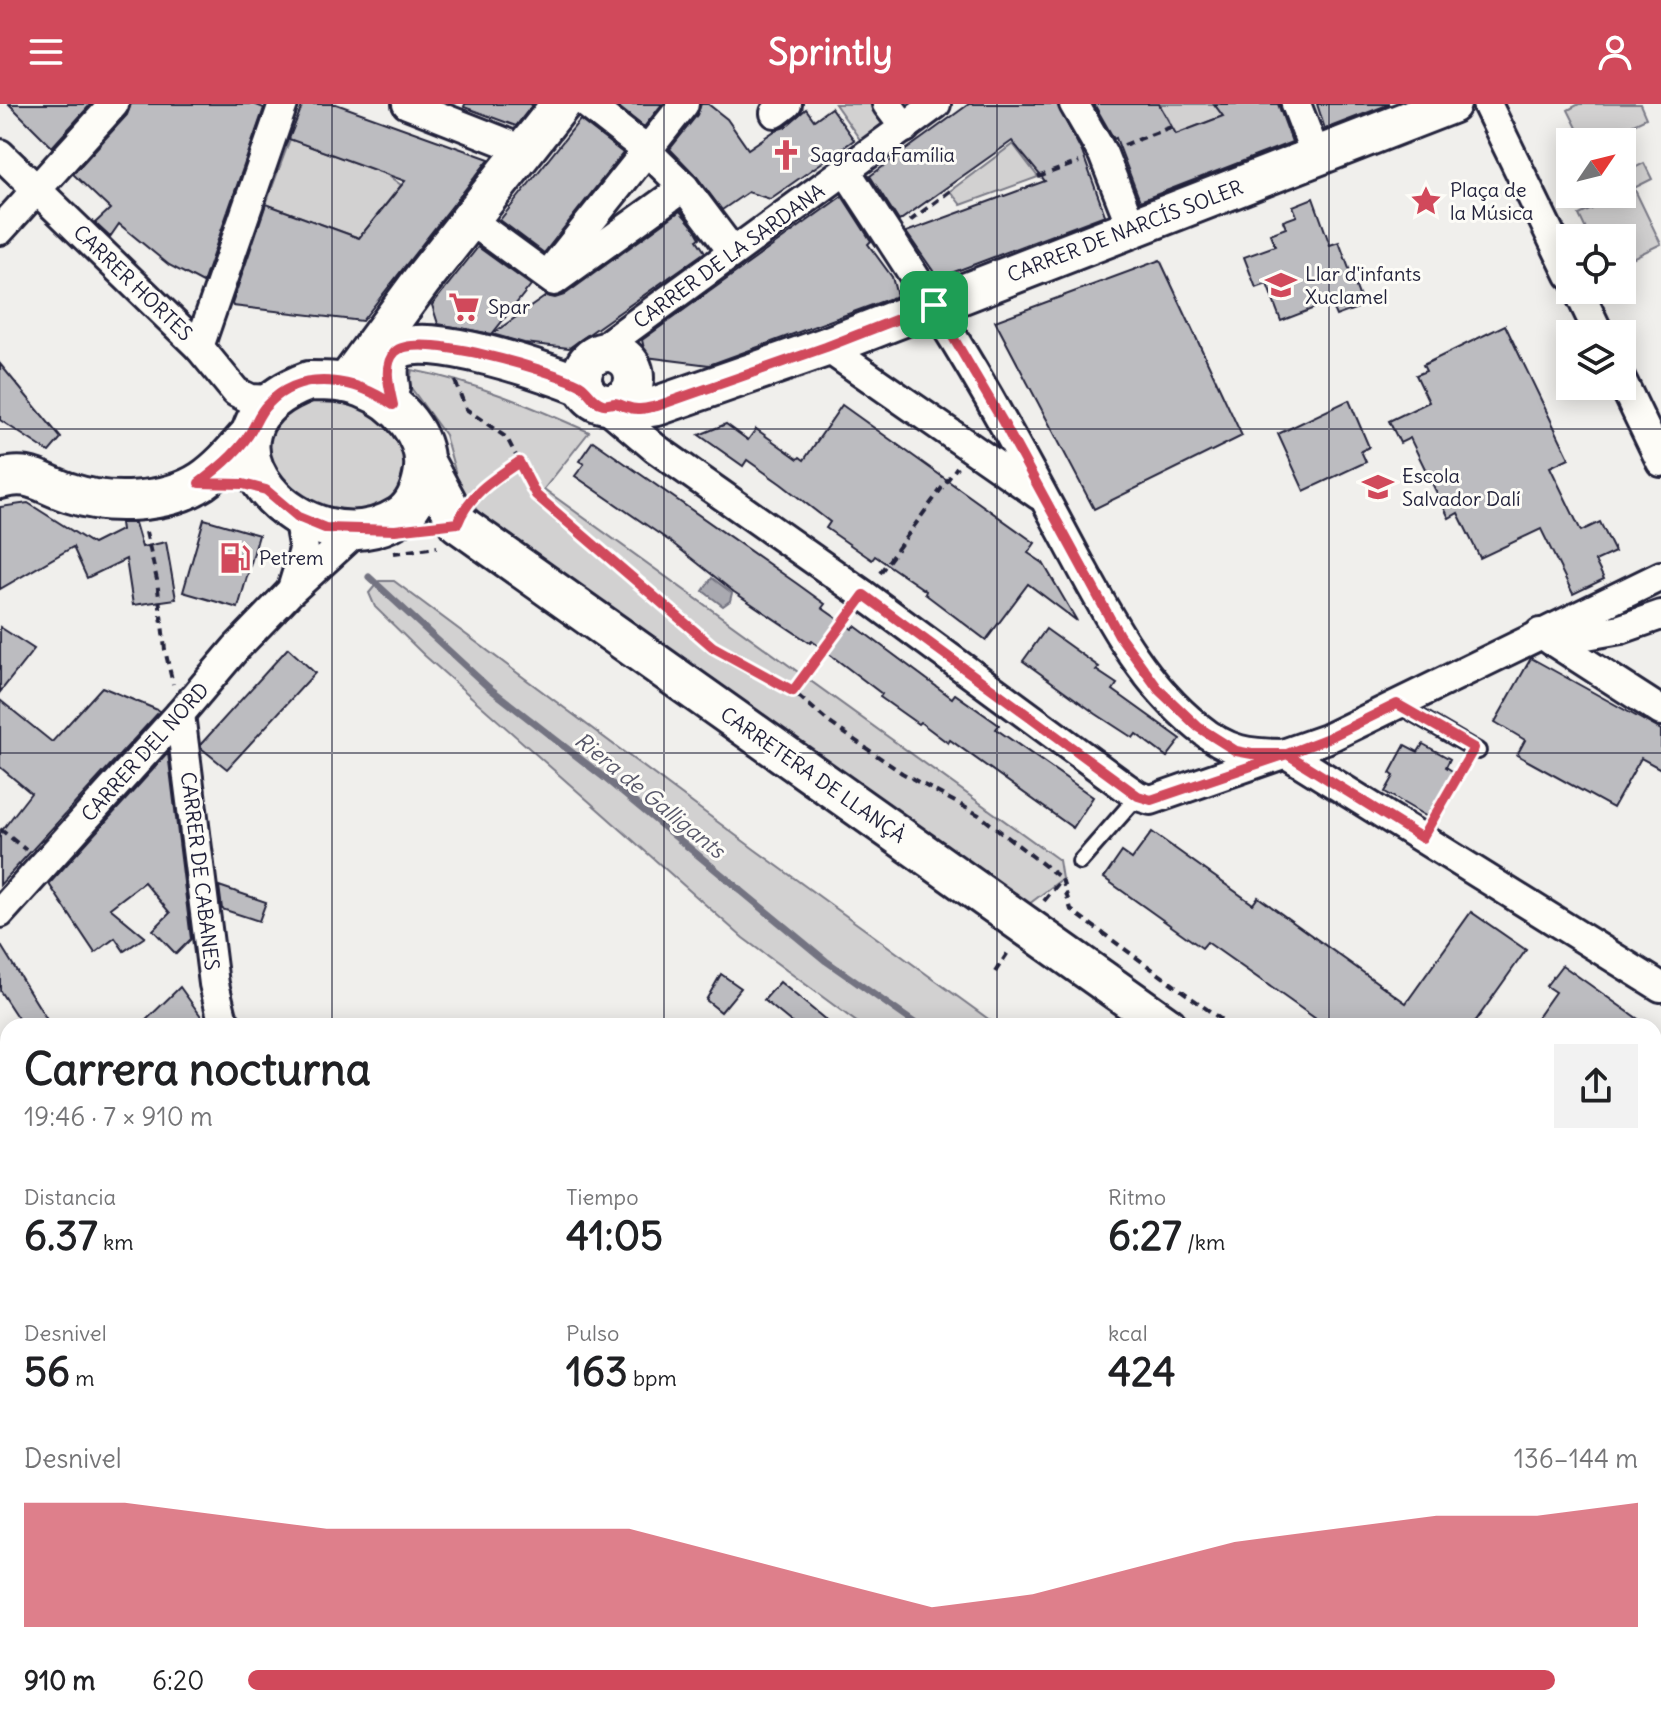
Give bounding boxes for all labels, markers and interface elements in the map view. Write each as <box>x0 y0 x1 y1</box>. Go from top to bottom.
icon: menu <box>24 30 68 74</box>
text: Sprintly <box>768 30 893 75</box>
icon: person <box>1593 30 1637 74</box>
north arrow <box>1556 128 1636 208</box>
map controls <box>1556 128 1636 400</box>
church icon: Sagrada Família <box>769 138 803 172</box>
place label: Sagrada Família <box>810 142 955 167</box>
street label: CARRER DE NARCÍS SOLER <box>1003 174 1246 287</box>
place label: Plaça de la Música <box>1450 177 1533 225</box>
street label: CARRER DE LA SARDANA <box>628 178 829 333</box>
place icon: Plaça de la Música <box>1409 184 1443 218</box>
street label: CARRER HORTES <box>69 219 198 346</box>
button: locate <box>1556 224 1636 304</box>
place label: Llar d'infants Xuclamel <box>1305 261 1421 309</box>
school or university icon: Llar d'infants Xuclamel <box>1264 268 1298 302</box>
pin <box>900 271 968 339</box>
icon: arrive <box>912 283 956 327</box>
supermarket icon: Spar <box>447 290 481 324</box>
place label: Spar <box>488 294 530 319</box>
button: layers <box>1556 320 1636 400</box>
place label: Escola Salvador Dalí <box>1402 463 1520 511</box>
school or university icon: Escola Salvador Dalí <box>1361 470 1395 504</box>
fuel station icon: Petrem <box>218 541 252 575</box>
place label: Petrem <box>259 545 324 570</box>
street label: CARRER DEL NORD <box>76 677 214 826</box>
street label: CARRETERA DE LLANÇÀ <box>716 701 911 848</box>
water label: Riera de Galligants <box>569 726 732 865</box>
street label: CARRER DE CABANES <box>176 770 225 972</box>
text: Carrera nocturna <box>24 1042 371 1097</box>
button: share <box>1554 1044 1638 1128</box>
text: 19:46 · 7 × 910 m <box>24 1100 213 1133</box>
text: Distancia <box>24 1183 116 1211</box>
text: Tiempo <box>566 1183 639 1211</box>
text: Ritmo <box>1108 1183 1166 1211</box>
text: 6.37 <box>24 1211 98 1261</box>
text: 41:05 <box>566 1211 663 1261</box>
text: 6:27 <box>1108 1211 1182 1261</box>
text: km <box>98 1228 133 1256</box>
text: /km <box>1182 1228 1225 1256</box>
text: Desnivel <box>24 1319 107 1347</box>
text: Pulso <box>566 1319 619 1347</box>
text: kcal <box>1108 1319 1148 1347</box>
text: 56 <box>24 1347 70 1397</box>
text: 163 <box>566 1347 628 1397</box>
text: 424 <box>1108 1347 1176 1397</box>
text: m <box>70 1364 95 1392</box>
text: bpm <box>628 1364 677 1392</box>
text: Desnivel <box>24 1442 122 1475</box>
text: 136–144 m <box>1514 1442 1638 1475</box>
text: 910 m <box>24 1664 95 1697</box>
text: 6:20 <box>152 1664 204 1697</box>

